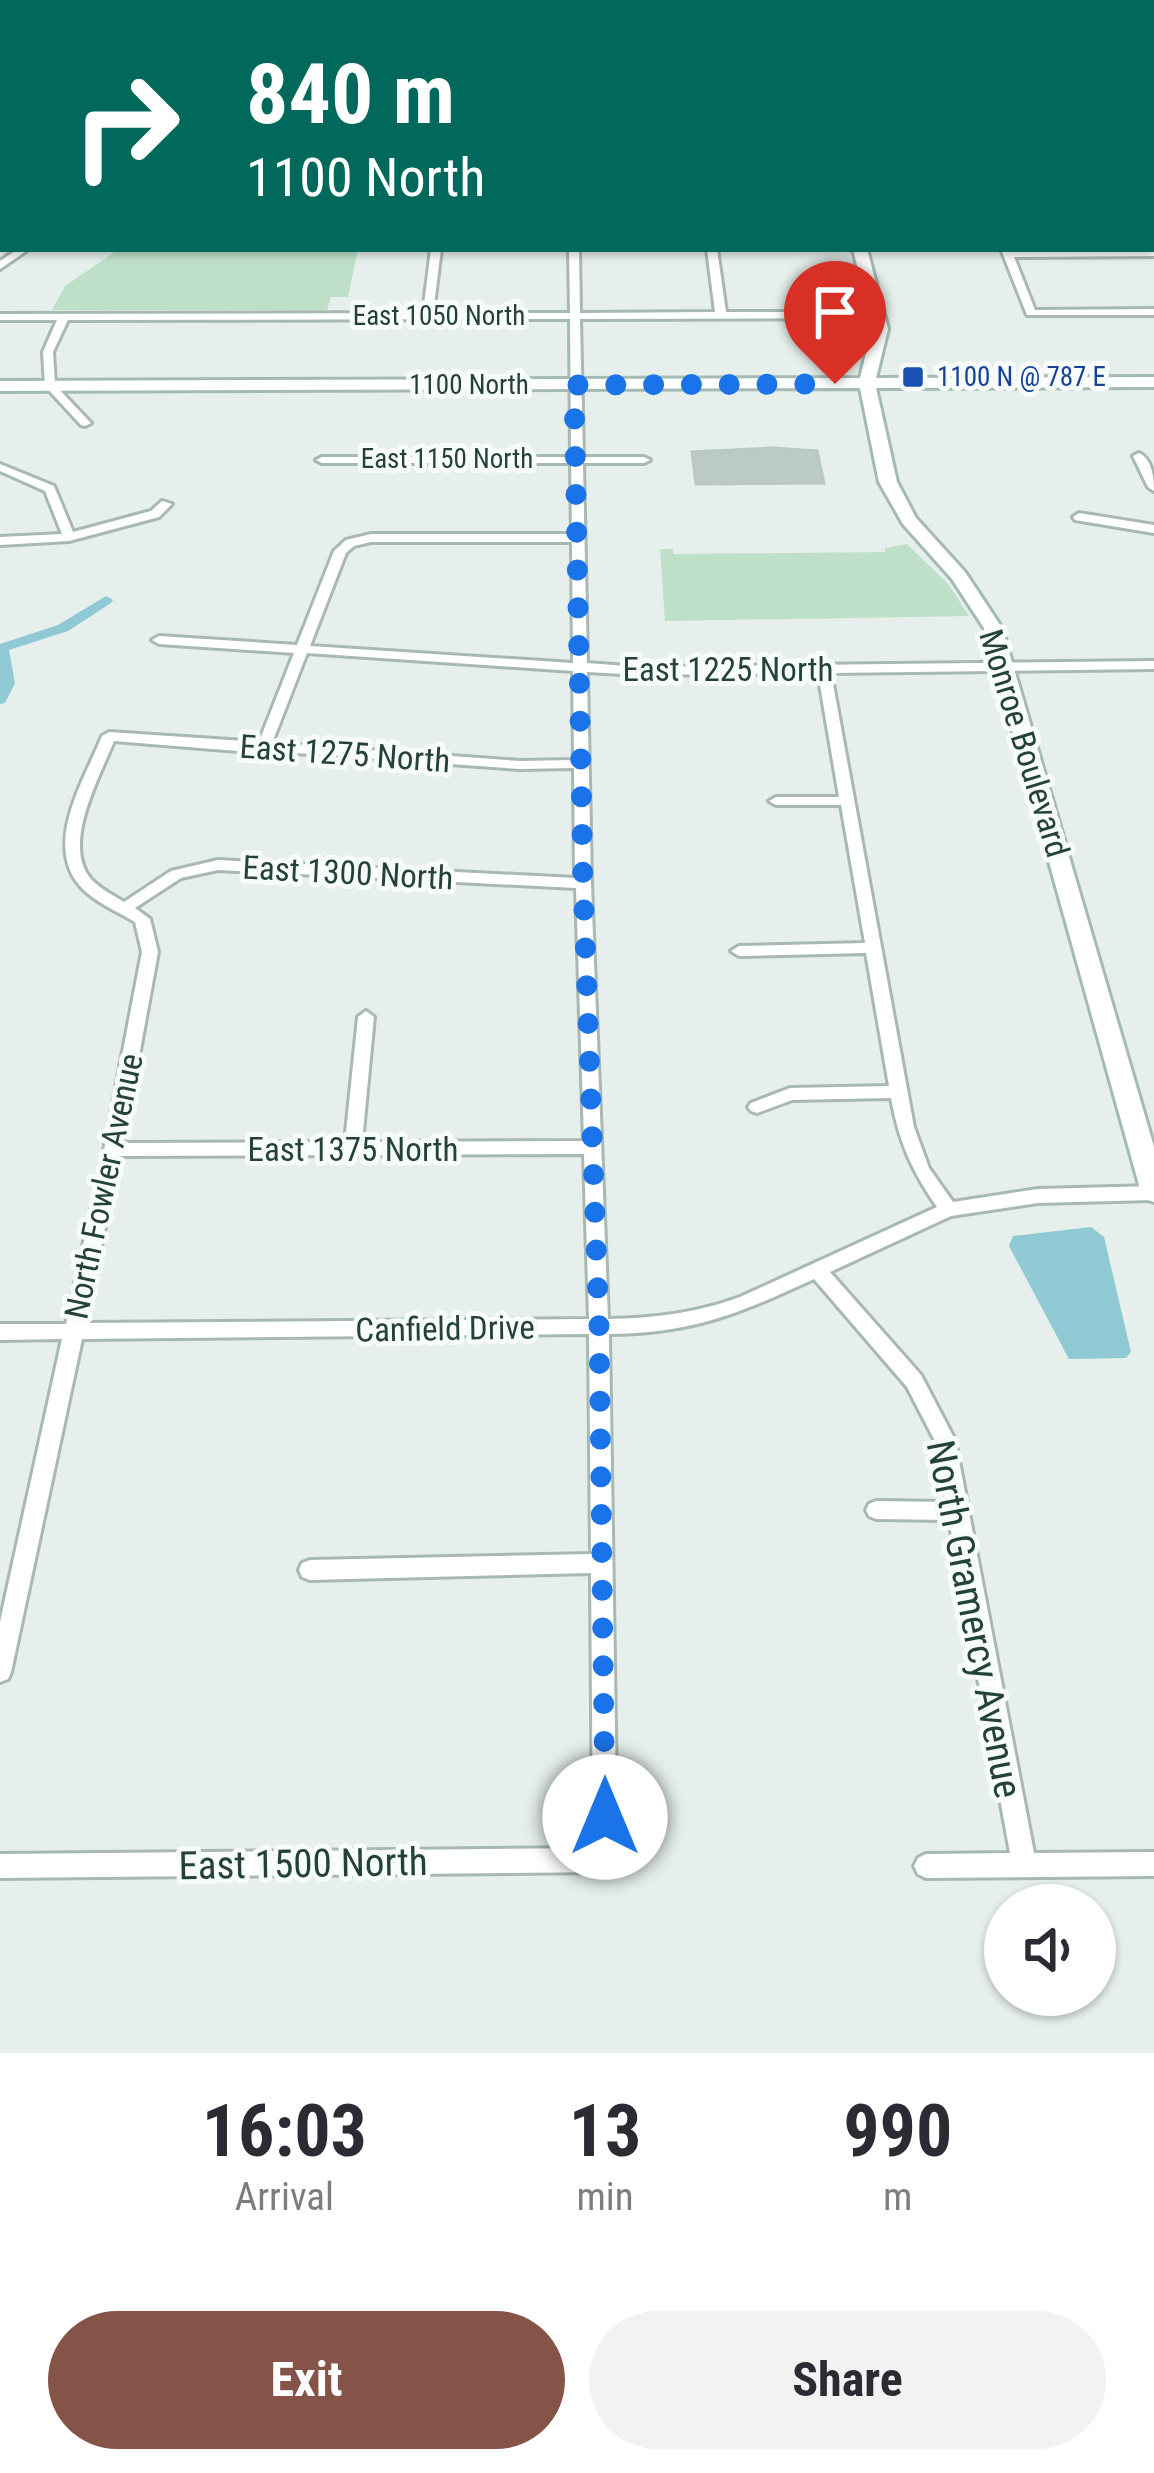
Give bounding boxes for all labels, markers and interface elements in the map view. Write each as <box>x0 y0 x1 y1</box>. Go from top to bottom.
text: 840 m <box>246 45 455 144</box>
icon: right <box>48 48 204 204</box>
text: 1100 North <box>246 146 485 209</box>
pin <box>784 261 886 384</box>
icon: arrive <box>802 279 868 345</box>
street label: East 1050 North <box>353 300 525 332</box>
place label: 1100 N @ 787 E <box>937 361 1106 393</box>
marker: 1100 N @ 787 E <box>900 364 926 390</box>
street label: 1100 North <box>409 369 529 401</box>
street label: East 1150 North <box>361 443 533 475</box>
street label: Monroe Boulevard <box>971 625 1078 862</box>
street label: East 1225 North <box>623 650 833 689</box>
street label: East 1275 North <box>238 727 452 780</box>
street label: East 1300 North <box>242 848 454 897</box>
street label: North Fowler Avenue <box>56 1050 151 1322</box>
street label: East 1375 North <box>248 1130 458 1169</box>
street label: Canfield Drive <box>355 1307 535 1350</box>
street label: North Gramercy Avenue <box>917 1436 1031 1802</box>
position arrow <box>542 1754 668 1880</box>
street label: East 1500 North <box>178 1839 428 1889</box>
map controls <box>984 1884 1116 2016</box>
button: sound <box>984 1884 1116 2016</box>
text: 16:03 <box>202 2089 367 2174</box>
text: 13 <box>569 2089 641 2174</box>
text: 990 <box>843 2089 952 2174</box>
text: Arrival <box>235 2174 334 2220</box>
text: min <box>576 2174 634 2220</box>
text: m <box>883 2174 912 2220</box>
button: Exit <box>48 2311 565 2449</box>
button: Share <box>589 2311 1106 2449</box>

